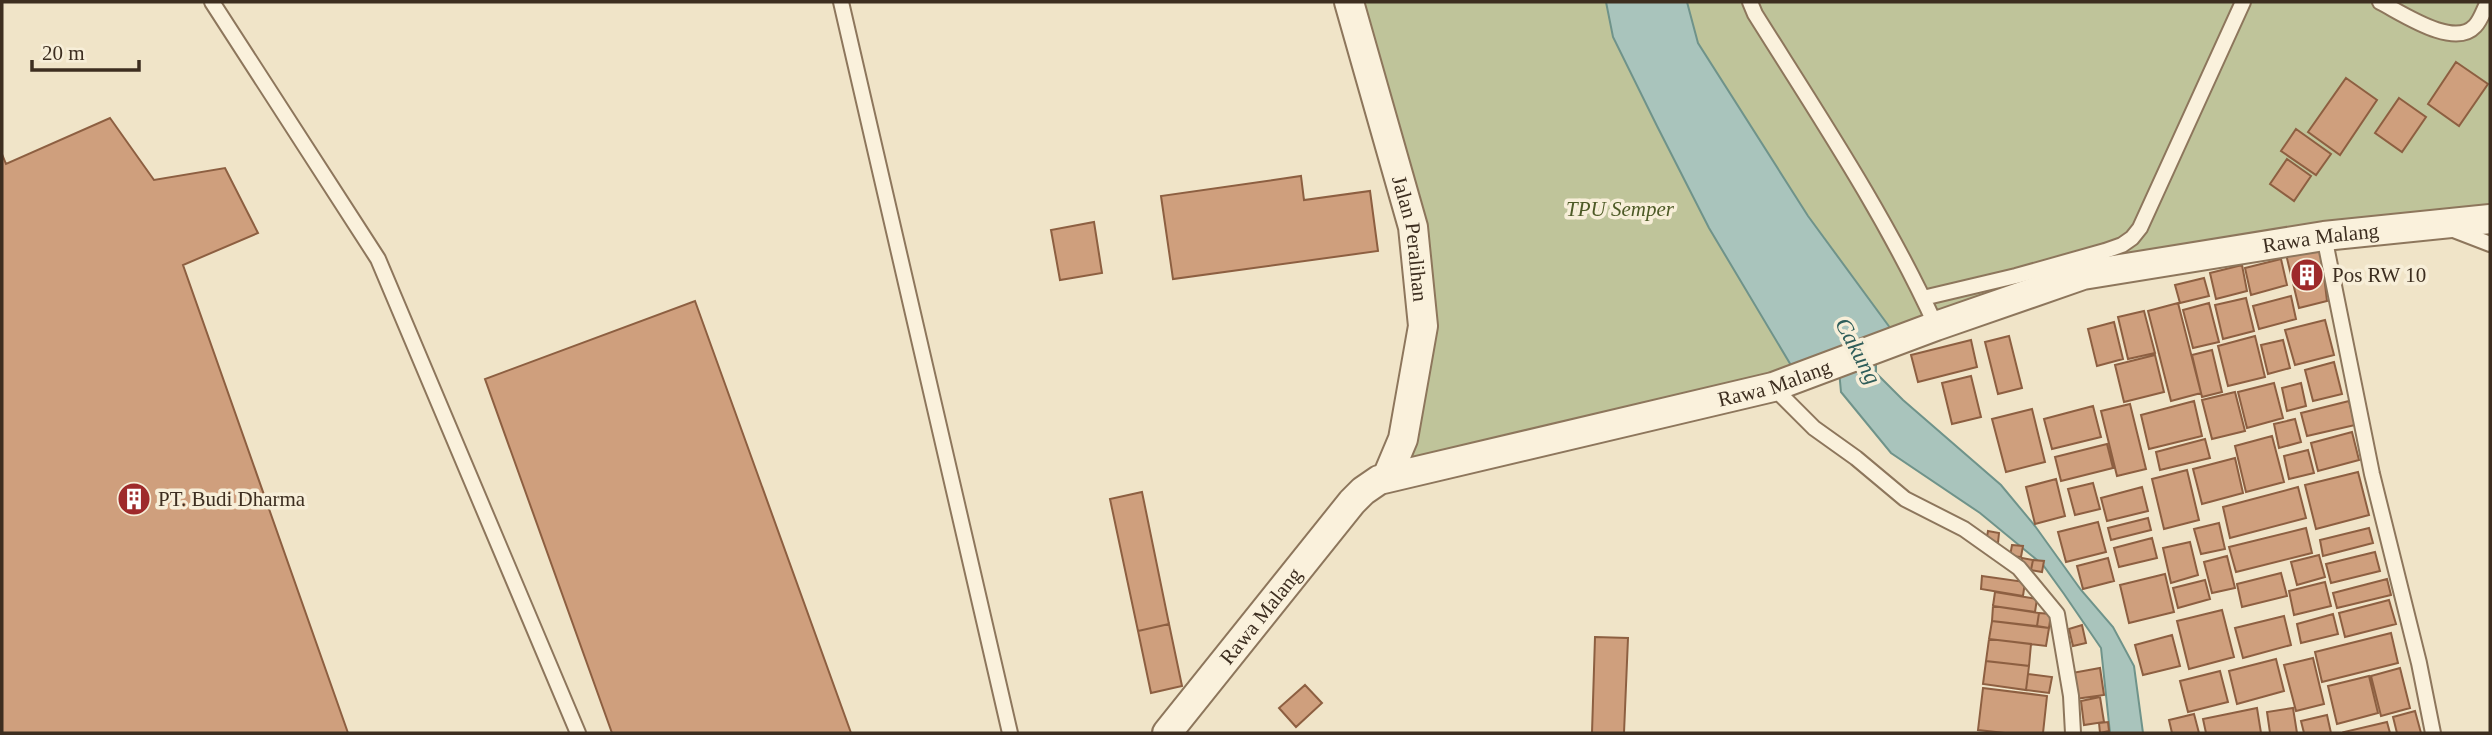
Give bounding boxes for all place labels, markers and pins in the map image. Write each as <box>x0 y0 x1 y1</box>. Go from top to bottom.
building icon: Pos RW 10 <box>2288 256 2326 294</box>
place label: Pos RW 10 <box>2332 263 2426 287</box>
building icon: PT. Budi Dharma <box>115 480 153 518</box>
place label: PT. Budi Dharma <box>158 487 306 511</box>

